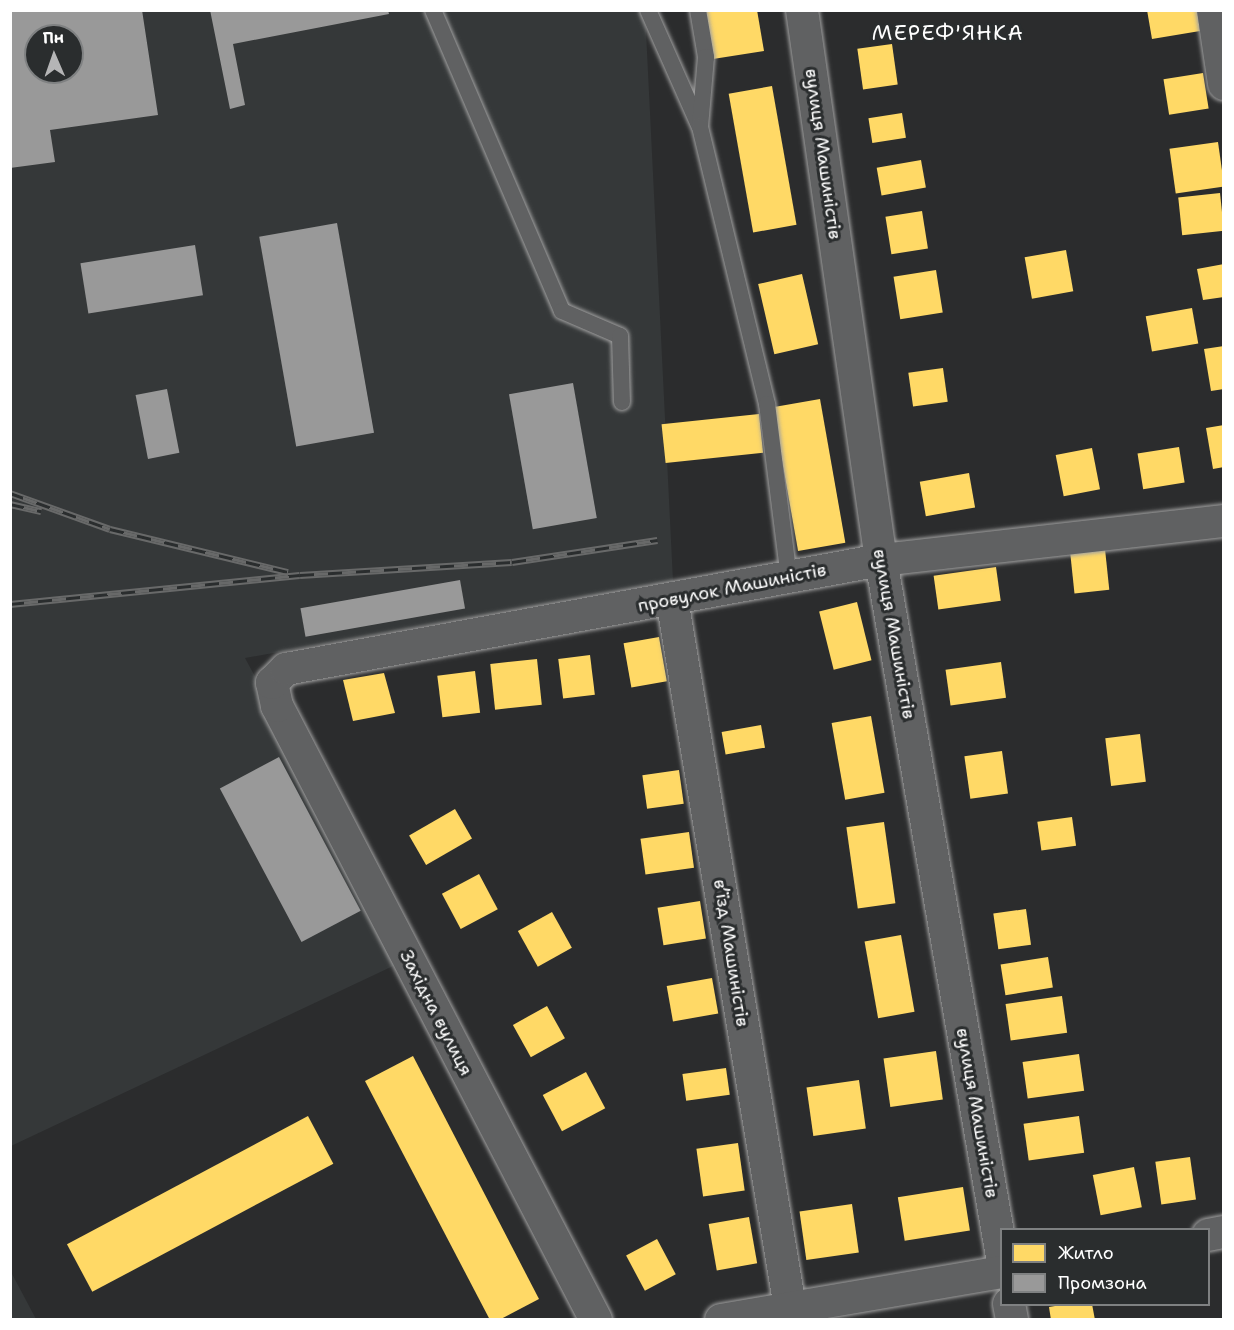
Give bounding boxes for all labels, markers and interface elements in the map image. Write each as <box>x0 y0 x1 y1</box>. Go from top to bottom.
district label: МЕРЕФ'ЯНКА <box>872 20 1024 46</box>
north arrow <box>24 24 84 84</box>
text: Пн <box>42 27 64 48</box>
street label: вулиця Машиністів <box>800 67 846 241</box>
street label: вулиця Машиністів <box>868 547 920 721</box>
street label: провулок Машиністів <box>636 559 828 617</box>
street label: в’їзд Машиністів <box>709 878 753 1028</box>
street label: Західна вулиця <box>395 947 477 1079</box>
street label: вулиця Машиністів <box>951 1026 1003 1200</box>
legend <box>1000 1228 1210 1306</box>
text: Житло <box>1058 1241 1114 1265</box>
text: Промзона <box>1058 1271 1147 1295</box>

